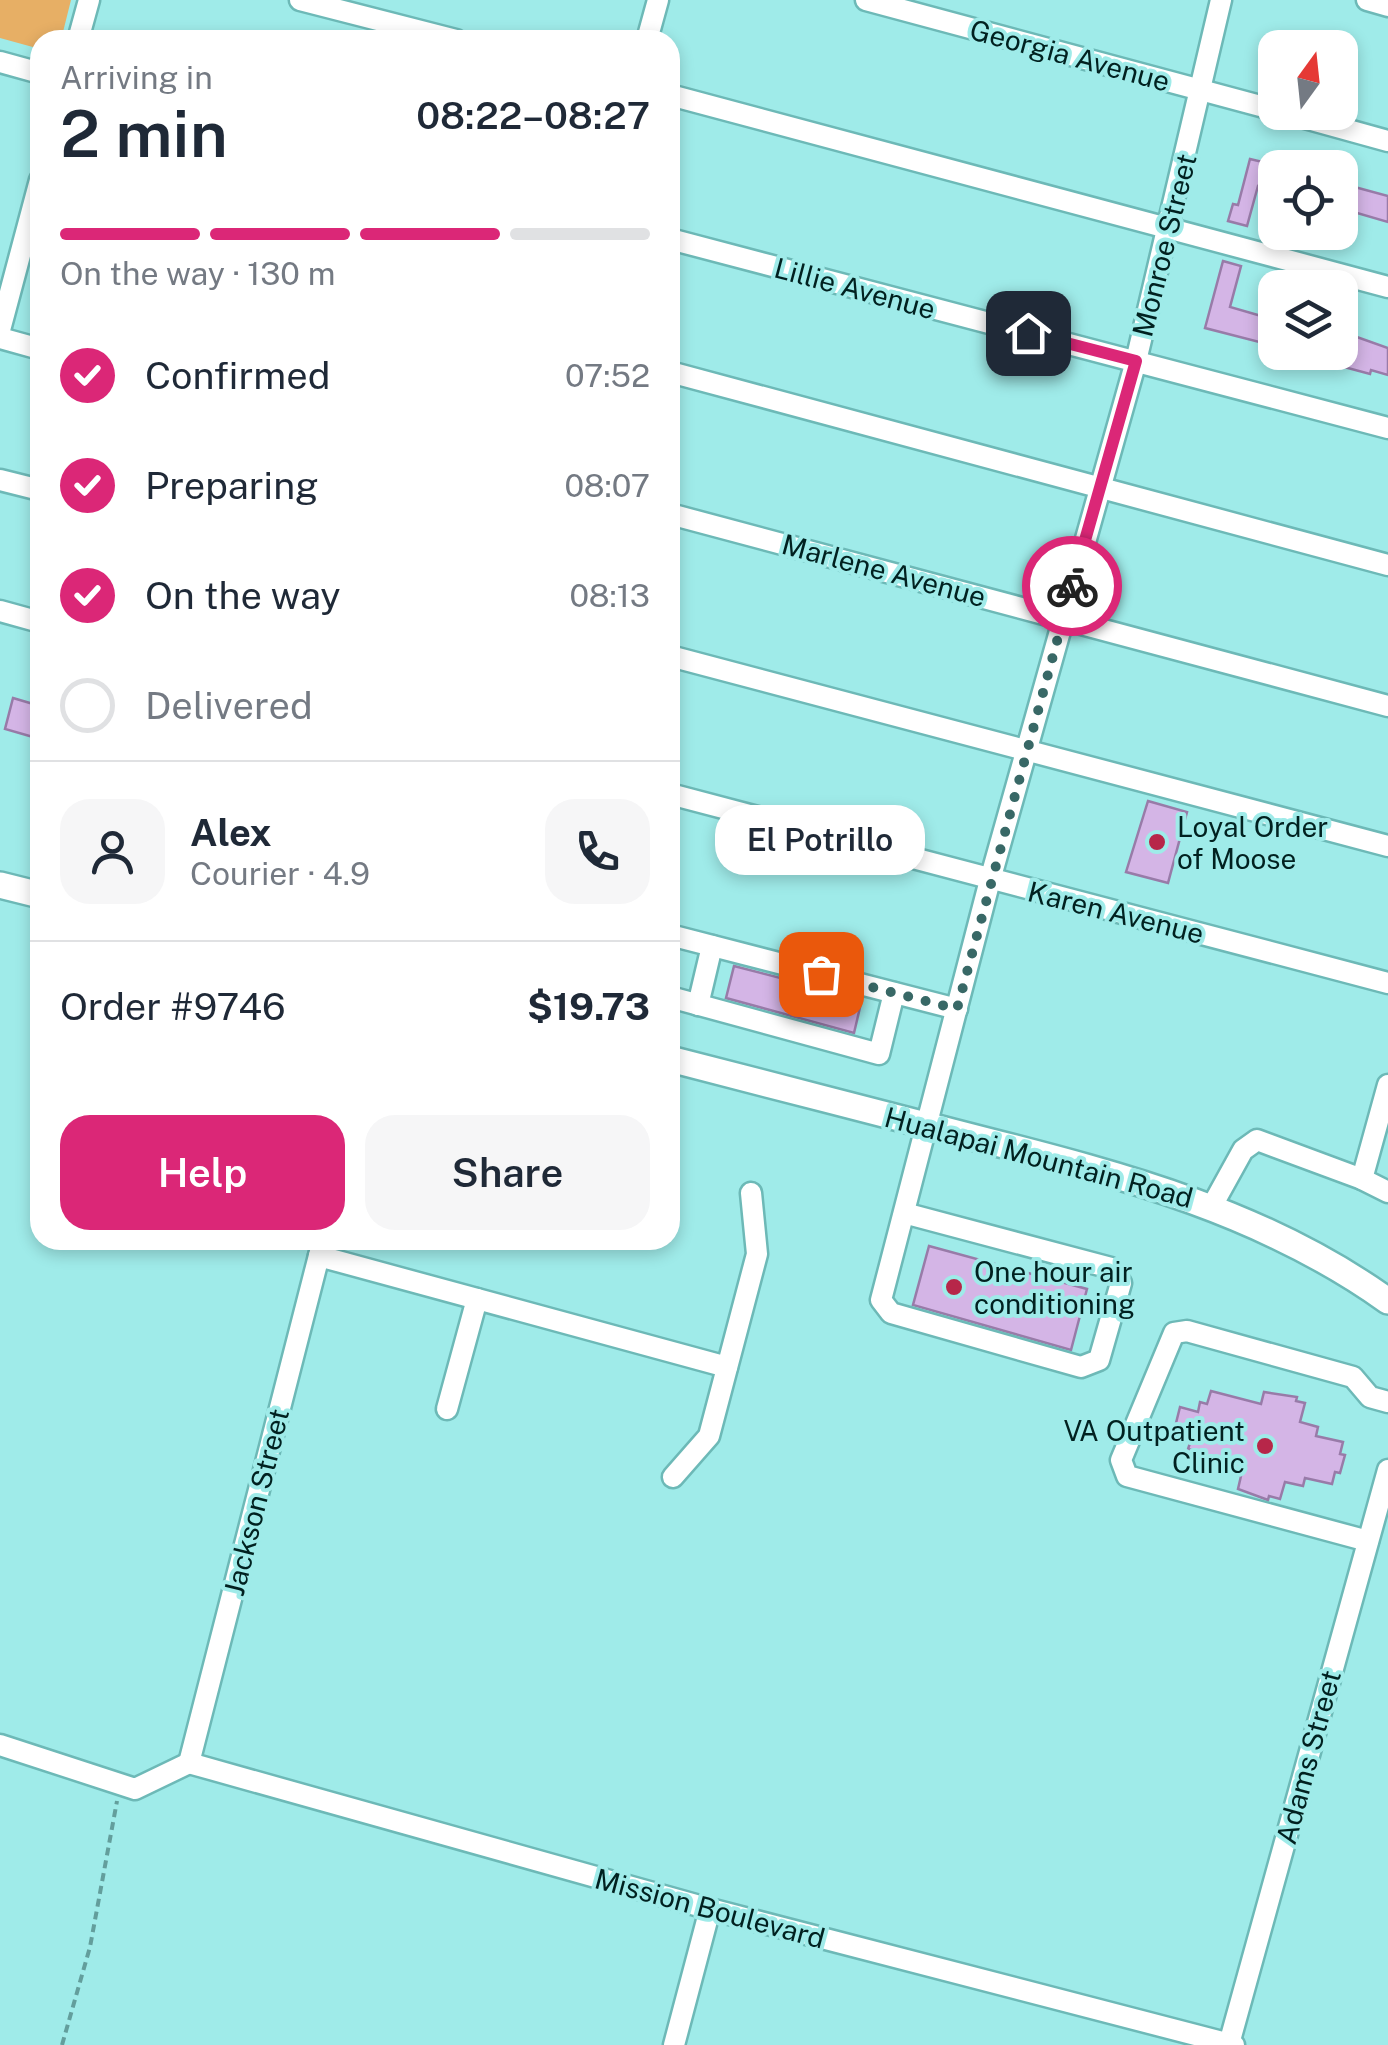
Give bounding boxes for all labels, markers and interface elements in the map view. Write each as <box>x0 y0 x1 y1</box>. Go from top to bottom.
street label: Georgia Avenue <box>966 12 1174 98</box>
north arrow <box>1258 30 1358 130</box>
map controls <box>1258 30 1358 370</box>
text: Arriving in <box>60 59 213 96</box>
text: 08:22–08:27 <box>416 93 650 138</box>
text: 2 min <box>60 95 228 172</box>
street label: Monroe Street <box>1125 150 1203 340</box>
button: locate <box>1258 150 1358 250</box>
street label: Lillie Avenue <box>771 251 939 325</box>
text: On the way · 130 m <box>60 255 335 292</box>
button: layers <box>1258 270 1358 370</box>
pin <box>986 291 1071 376</box>
icon: home <box>1001 306 1056 361</box>
icon: check <box>60 348 115 403</box>
text: Confirmed <box>145 353 330 398</box>
text: 07:52 <box>565 357 650 394</box>
icon: check <box>60 458 115 513</box>
text: Preparing <box>145 463 319 508</box>
text: 08:07 <box>564 467 650 504</box>
street label: Marlene Avenue <box>779 527 989 613</box>
courier <box>1022 536 1122 636</box>
icon: bike <box>1045 559 1100 614</box>
icon: check <box>60 568 115 623</box>
text: On the way <box>145 573 341 618</box>
text: 08:13 <box>570 577 650 614</box>
text: Delivered <box>145 683 313 728</box>
button: person <box>60 799 165 904</box>
button: phone <box>545 799 650 904</box>
callout: El Potrillo <box>716 804 926 874</box>
text: Alex <box>190 810 272 855</box>
place label: Loyal Order of Moose <box>1177 810 1328 875</box>
text: El Potrillo <box>747 821 893 858</box>
marker: Loyal Order of Moose <box>1146 831 1168 853</box>
text: Courier · 4.9 <box>190 855 370 892</box>
street label: Karen Avenue <box>1025 874 1207 950</box>
pin <box>779 932 864 1017</box>
icon: bag <box>794 947 849 1002</box>
text: Order #9746 <box>60 984 286 1029</box>
text: $19.73 <box>527 984 650 1029</box>
street label: Hualapai Mountain Road <box>881 1100 1197 1214</box>
button: Help <box>60 1115 345 1230</box>
button: Share <box>365 1115 650 1230</box>
place label: One hour air conditioning <box>974 1255 1135 1320</box>
marker: One hour air conditioning <box>943 1276 965 1298</box>
street label: Jackson Street <box>217 1405 295 1599</box>
place label: VA Outpatient Clinic <box>1063 1414 1245 1479</box>
marker: VA Outpatient Clinic <box>1254 1435 1276 1457</box>
street label: Adams Street <box>1269 1667 1347 1847</box>
street label: Mission Boulevard <box>591 1861 829 1955</box>

